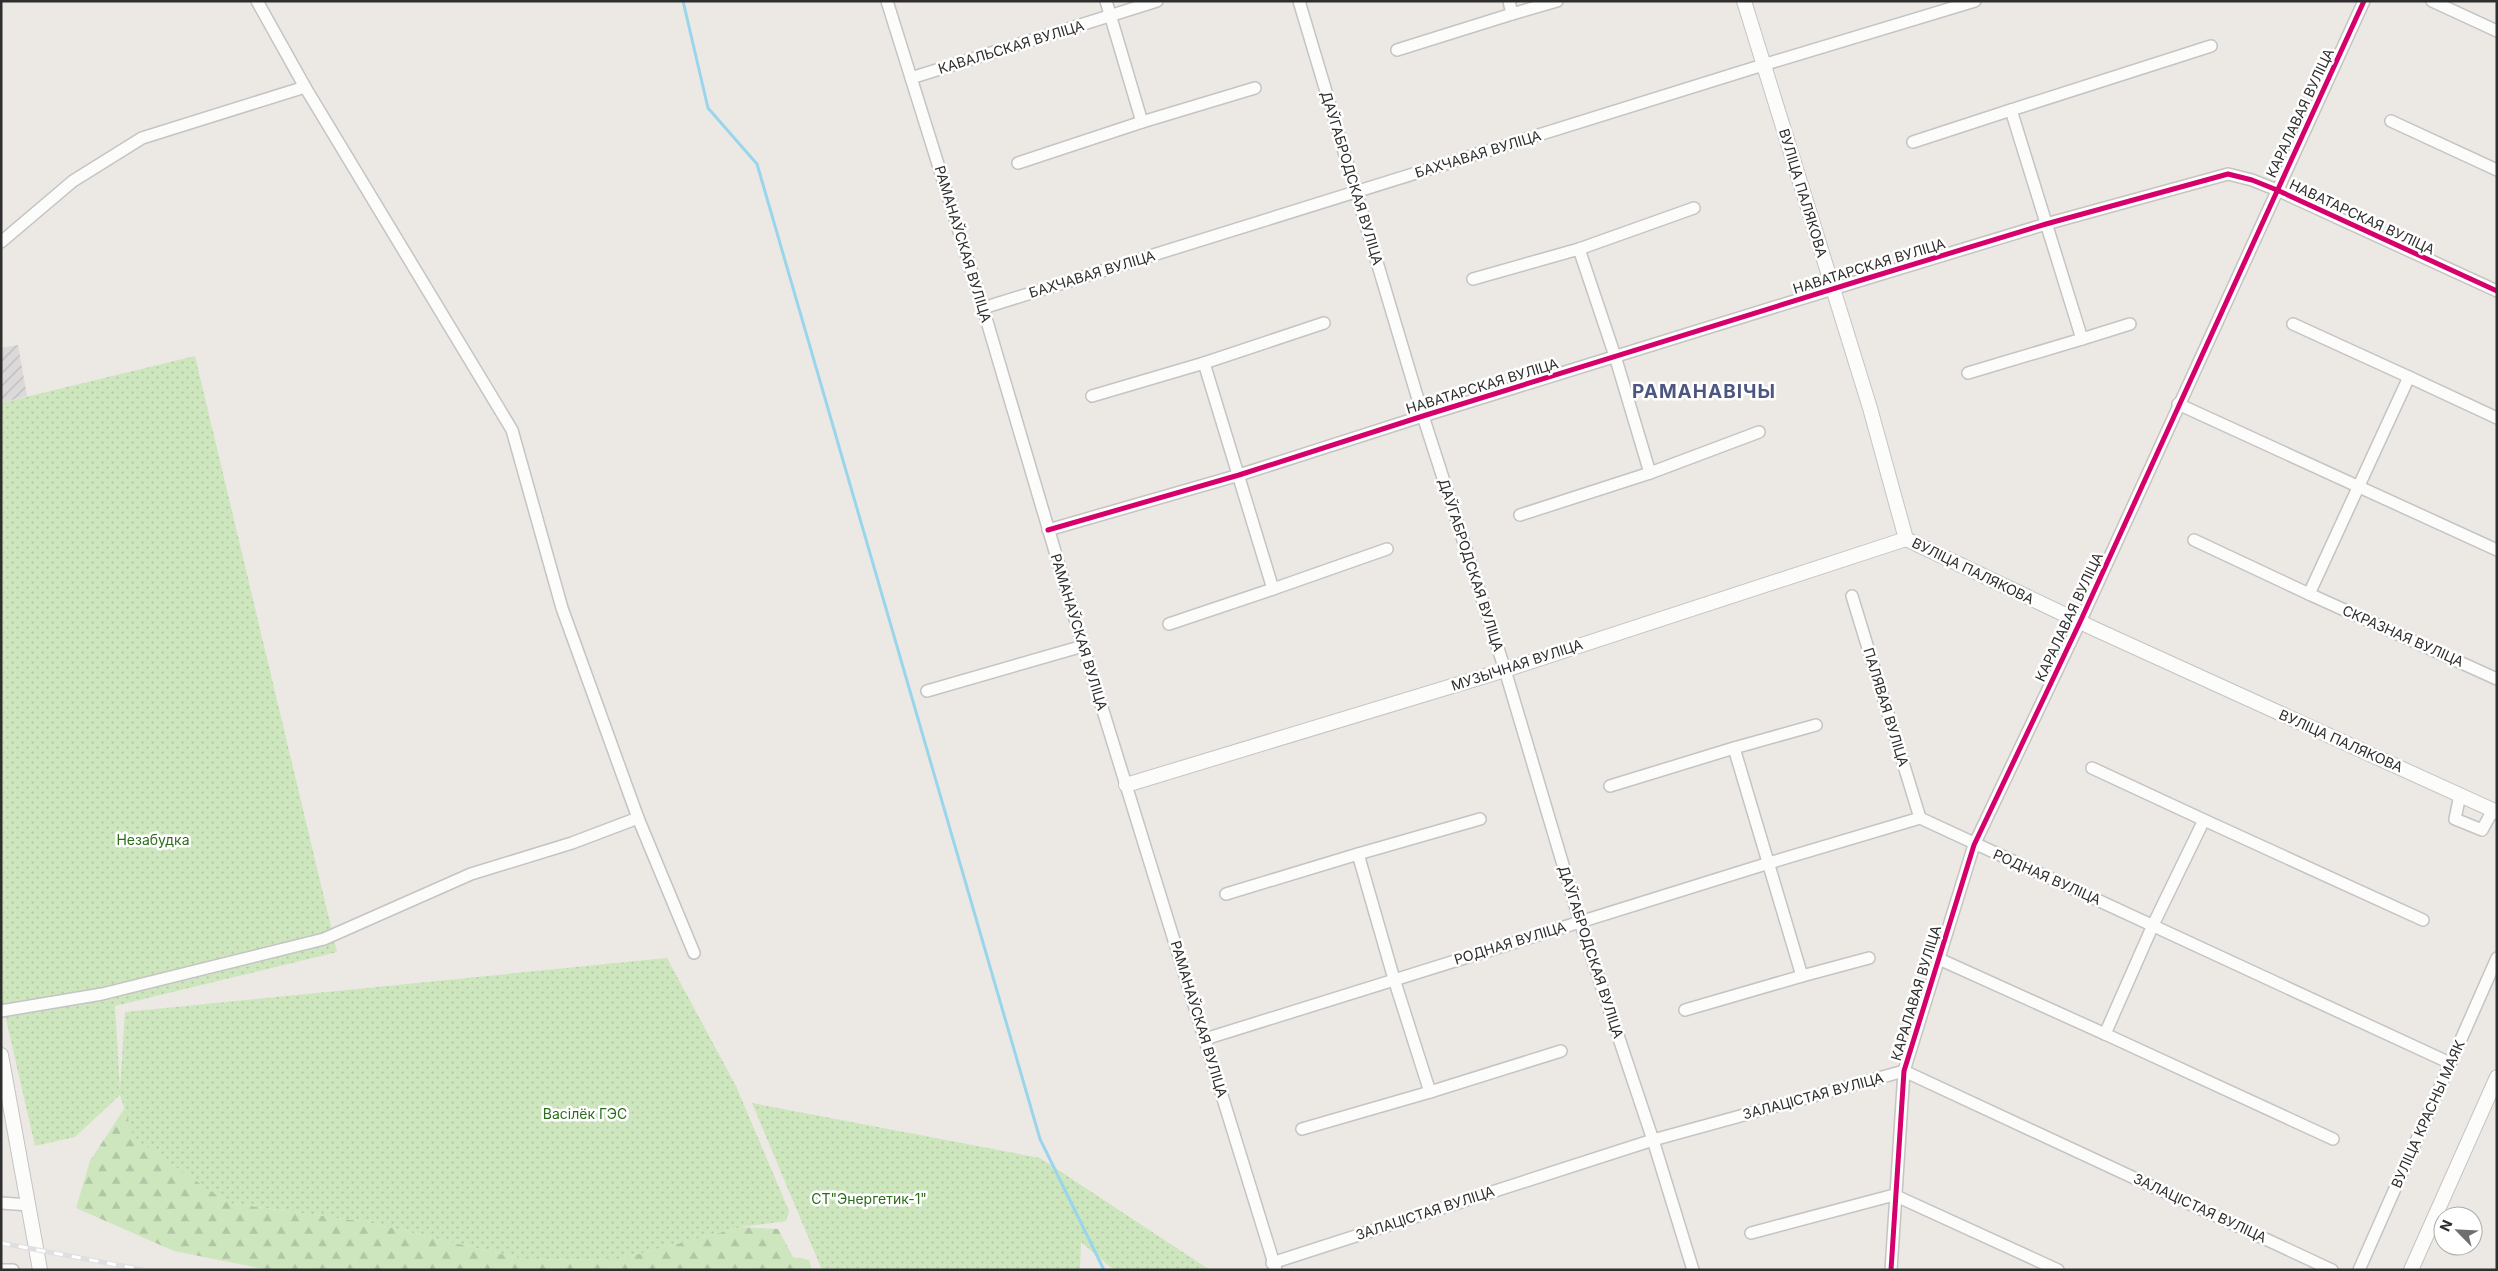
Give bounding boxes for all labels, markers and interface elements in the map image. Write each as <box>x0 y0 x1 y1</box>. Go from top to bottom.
street label: КАВАЛЬСКАЯ ВУЛІЦА <box>936 16 1086 77</box>
street label: КАРАЛАВАЯ ВУЛІЦА <box>2262 45 2337 180</box>
street label: ДАЎГАБРОДСКАЯ ВУЛІЦА <box>1318 89 1388 267</box>
street label: БАХЧАВАЯ ВУЛІЦА <box>1413 126 1543 181</box>
street label: ВУЛІЦА ПАЛЯКОВА <box>1776 126 1831 260</box>
street label: РАМАНАЎСКАЯ ВУЛІЦА <box>932 163 996 325</box>
street label: НАВАТАРСКАЯ ВУЛІЦА <box>2287 175 2438 258</box>
street label: НАВАТАРСКАЯ ВУЛІЦА <box>1791 234 1947 297</box>
street label: БАХЧАВАЯ ВУЛІЦА <box>1027 246 1157 301</box>
street label: НАВАТАРСКАЯ ВУЛІЦА <box>1404 354 1560 417</box>
district label: РАМАНАВІЧЫ <box>1632 380 1776 403</box>
street label: ДАЎГАБРОДСКАЯ ВУЛІЦА <box>1435 476 1509 654</box>
street label: ВУЛІЦА ПАЛЯКОВА <box>1909 534 2037 608</box>
street label: КАРАЛАВАЯ ВУЛІЦА <box>2031 549 2106 684</box>
street label: РАМАНАЎСКАЯ ВУЛІЦА <box>1048 551 1112 713</box>
street label: СКРАЗНАЯ ВУЛІЦА <box>2340 601 2467 670</box>
street label: МУЗЫЧНАЯ ВУЛІЦА <box>1449 635 1585 694</box>
street label: ПАЛЯВАЯ ВУЛІЦА <box>1860 645 1913 769</box>
street label: ВУЛІЦА ПАЛЯКОВА <box>2277 706 2406 776</box>
park label: Незабудка <box>116 831 190 848</box>
street label: РОДНАЯ ВУЛІЦА <box>1991 845 2104 908</box>
street label: ДАЎГАБРОДСКАЯ ВУЛІЦА <box>1555 863 1629 1041</box>
street label: РОДНАЯ ВУЛІЦА <box>1452 917 1568 968</box>
street label: КАРАЛАВАЯ ВУЛІЦА <box>1887 923 1944 1063</box>
street label: РАМАНАЎСКАЯ ВУЛІЦА <box>1168 938 1232 1100</box>
street label: ВУЛІЦА КРАСНЫ МАЯК <box>2387 1037 2468 1190</box>
street label: ЗАЛАЦІСТАЯ ВУЛІЦА <box>1741 1068 1885 1122</box>
park label: Васілёк ГЭС <box>543 1105 627 1122</box>
street label: ЗАЛАЦІСТАЯ ВУЛІЦА <box>2131 1169 2270 1246</box>
street label: ЗАЛАЦІСТАЯ ВУЛІЦА <box>1353 1182 1497 1243</box>
park label: СТ"Энергетик-1" <box>811 1190 927 1207</box>
north arrow <box>2433 1206 2483 1256</box>
text: N <box>2436 1217 2456 1234</box>

